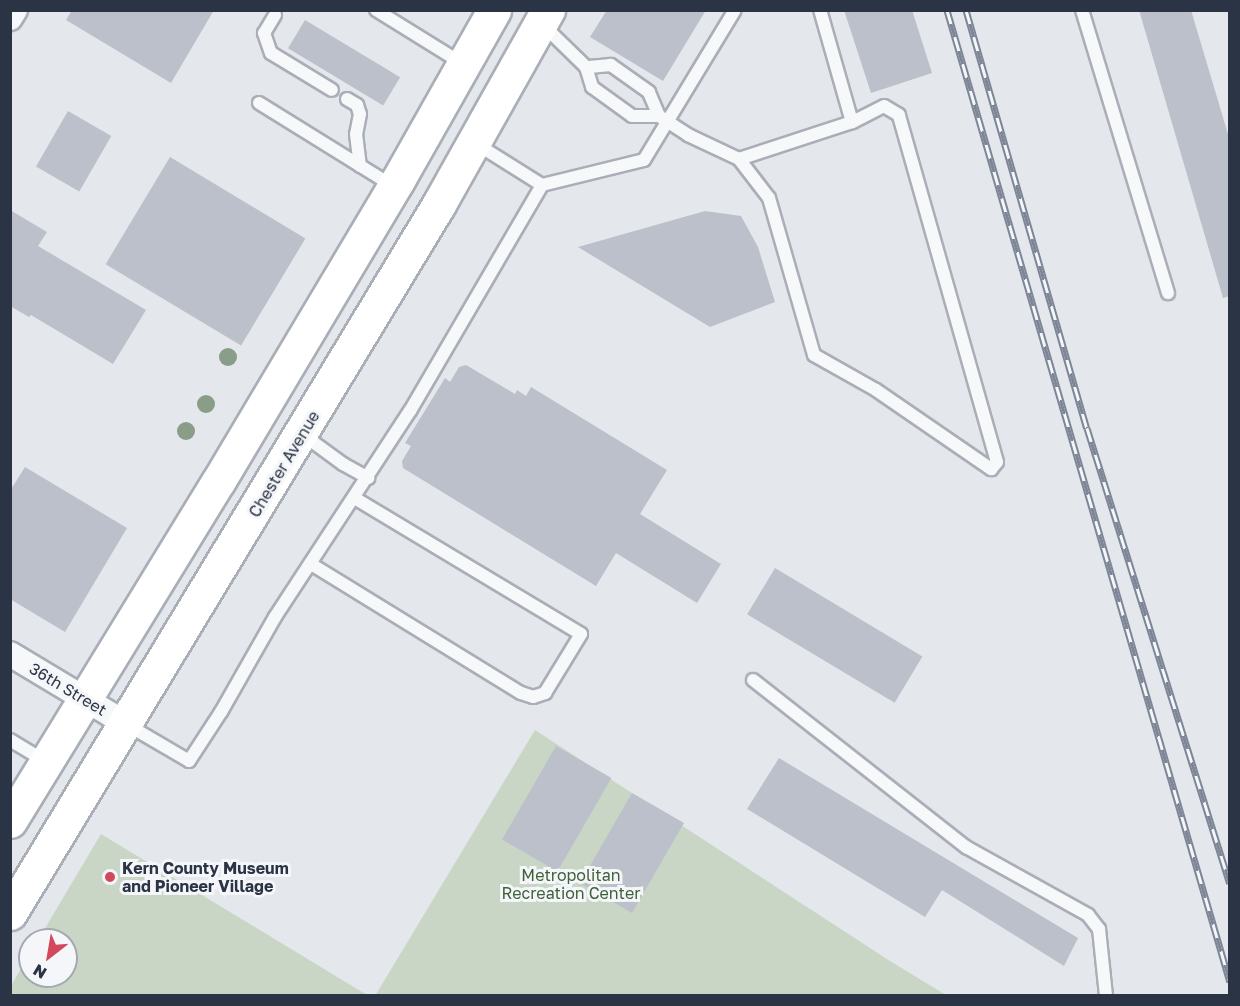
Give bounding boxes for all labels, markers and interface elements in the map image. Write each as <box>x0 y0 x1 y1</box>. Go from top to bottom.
street label: Chester Avenue <box>245 407 323 521</box>
street label: 36th Street <box>26 658 110 720</box>
place label: Kern County Museum and Pioneer Village <box>122 858 289 896</box>
park label: Metropolitan Recreation Center <box>502 865 640 903</box>
marker: Kern County Museum and Pioneer Village <box>103 870 117 884</box>
north arrow <box>18 928 78 988</box>
text: N <box>29 960 50 983</box>

